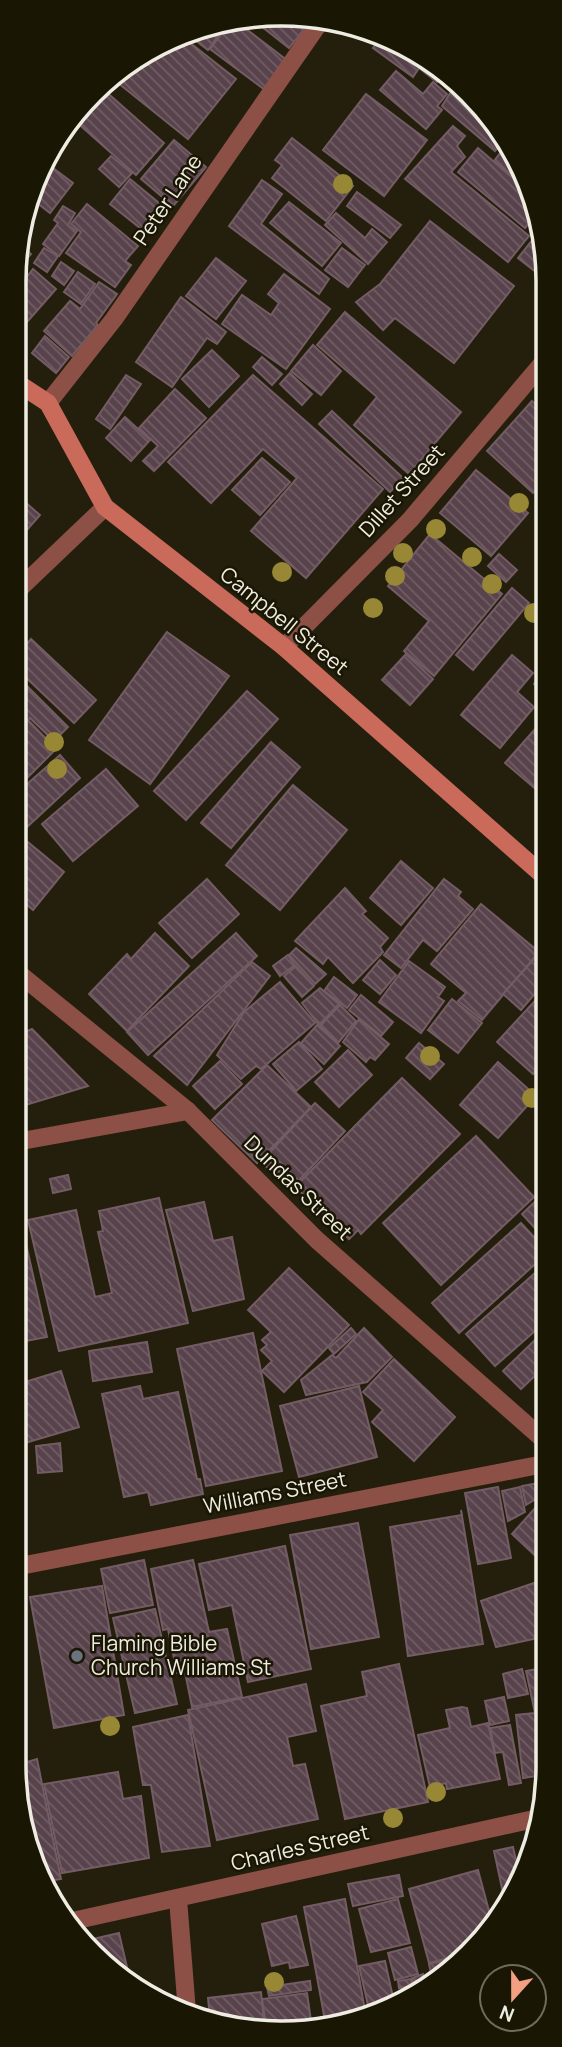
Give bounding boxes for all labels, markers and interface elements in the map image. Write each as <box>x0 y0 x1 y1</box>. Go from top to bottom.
street label: Peter Lane <box>126 149 208 250</box>
street label: Dillet Street <box>352 438 450 543</box>
street label: Campbell Street <box>215 560 355 681</box>
street label: Dundas Street <box>239 1129 359 1246</box>
street label: Williams Street <box>201 1464 349 1520</box>
place label: Flaming Bible Church Williams St <box>91 1629 272 1681</box>
marker: Flaming Bible Church Williams St <box>69 1648 85 1664</box>
street label: Charles Street <box>228 1818 372 1877</box>
north arrow <box>478 1963 548 2033</box>
text: N <box>496 1999 518 2028</box>

